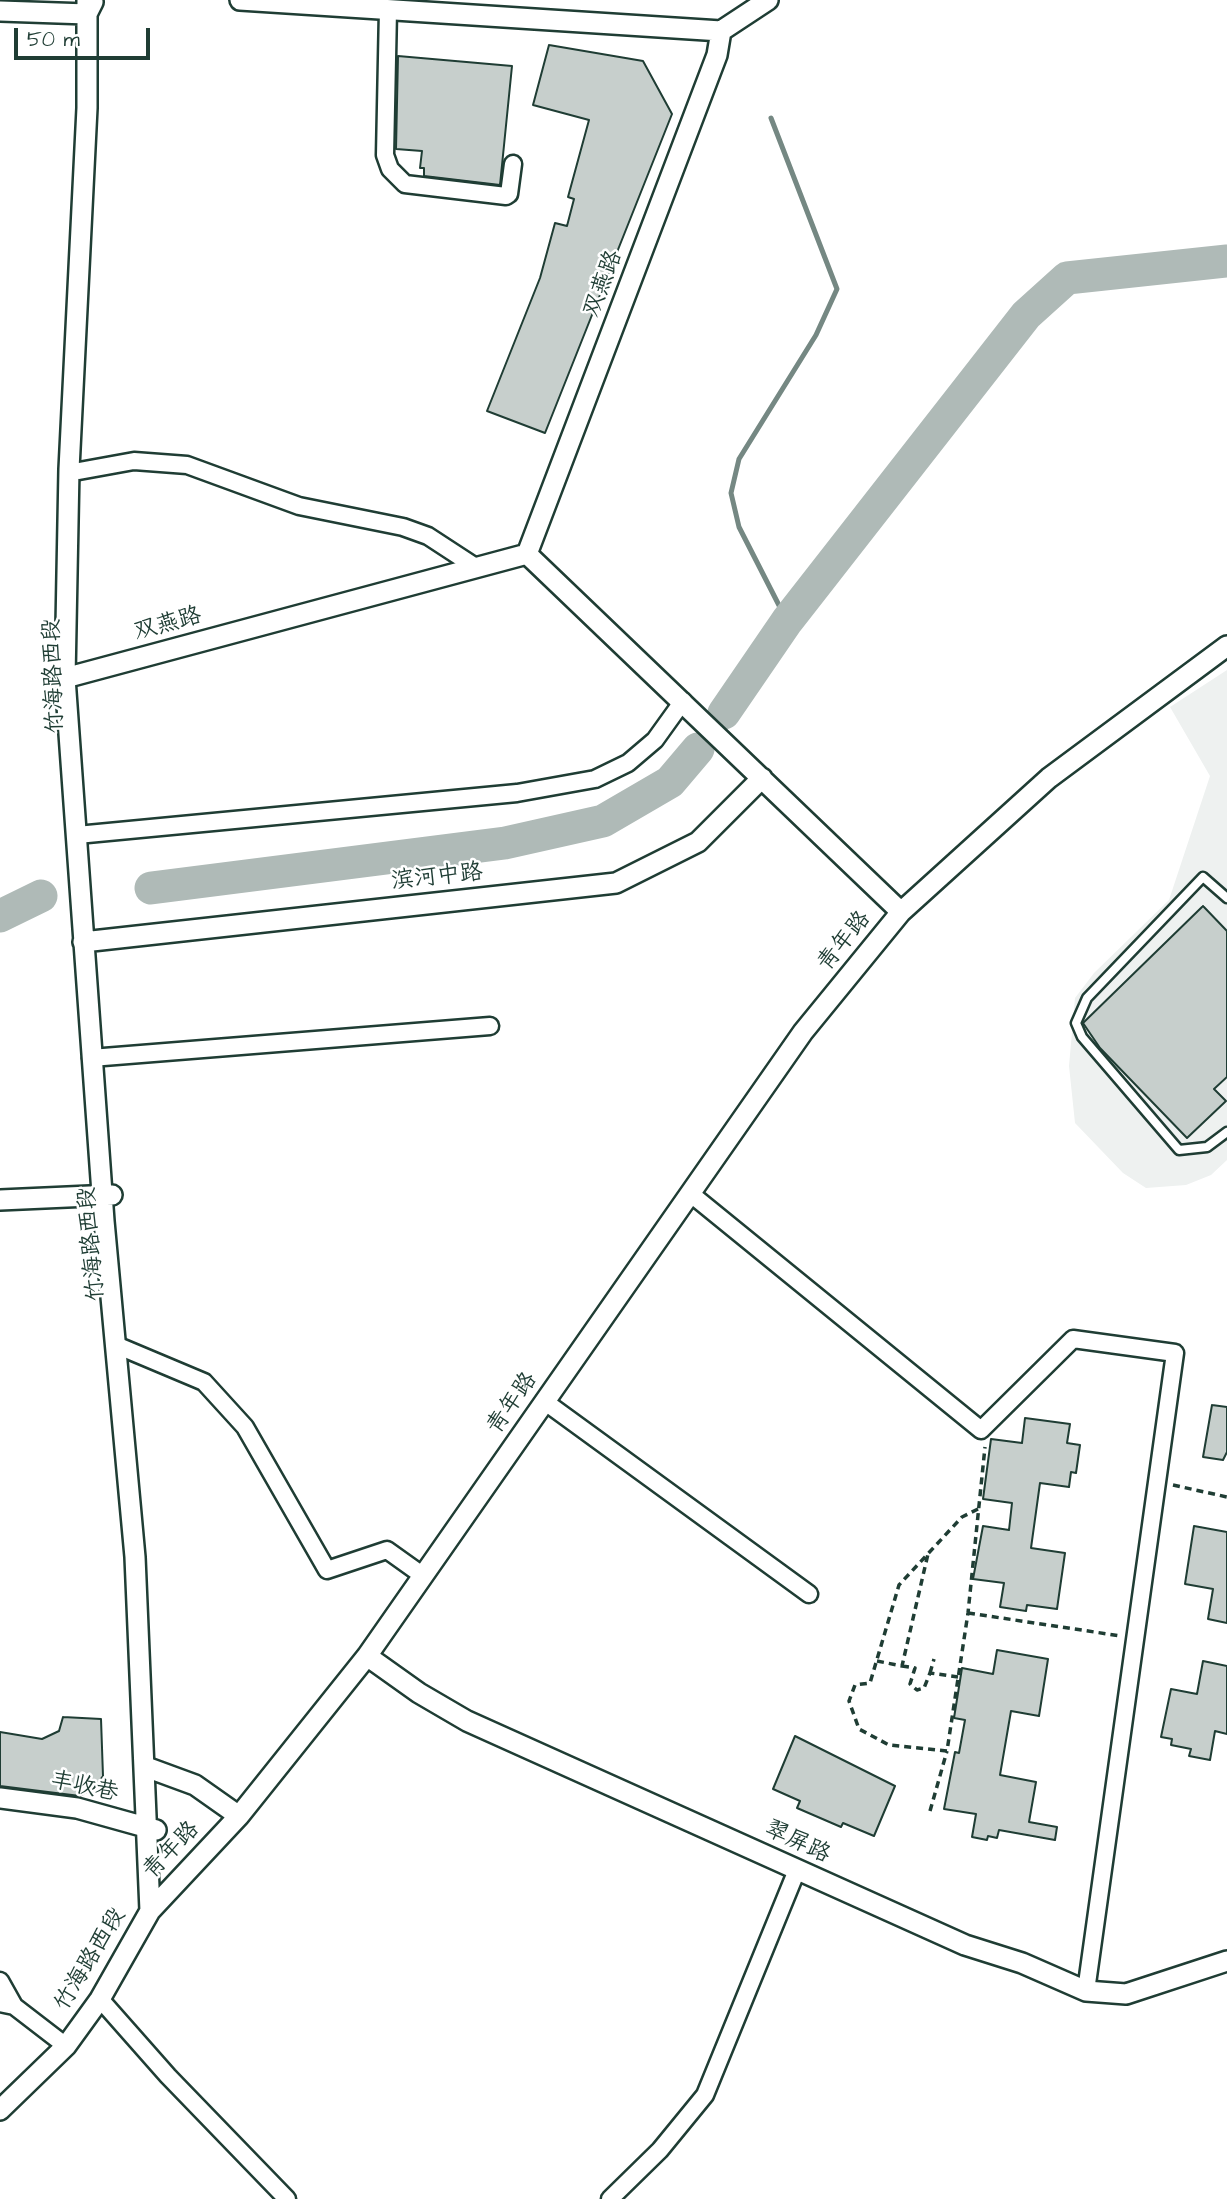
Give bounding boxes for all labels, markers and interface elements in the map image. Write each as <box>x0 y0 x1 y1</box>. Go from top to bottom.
scale bar <box>18 14 154 58</box>
text: 50 m <box>27 25 80 54</box>
street label: 双燕路 <box>579 247 629 321</box>
street label: 双燕路 <box>131 603 205 647</box>
street label: 竹海路西段 <box>39 618 71 734</box>
street label: 滨河中路 <box>390 859 484 897</box>
street label: 青年路 <box>813 907 877 977</box>
street label: 竹海路西段 <box>74 1186 112 1302</box>
street label: 青年路 <box>482 1368 544 1440</box>
street label: 丰收巷 <box>47 1767 121 1809</box>
street label: 翠屏路 <box>760 1816 834 1870</box>
street label: 青年路 <box>138 1817 206 1885</box>
street label: 竹海路西段 <box>50 1904 132 2016</box>

